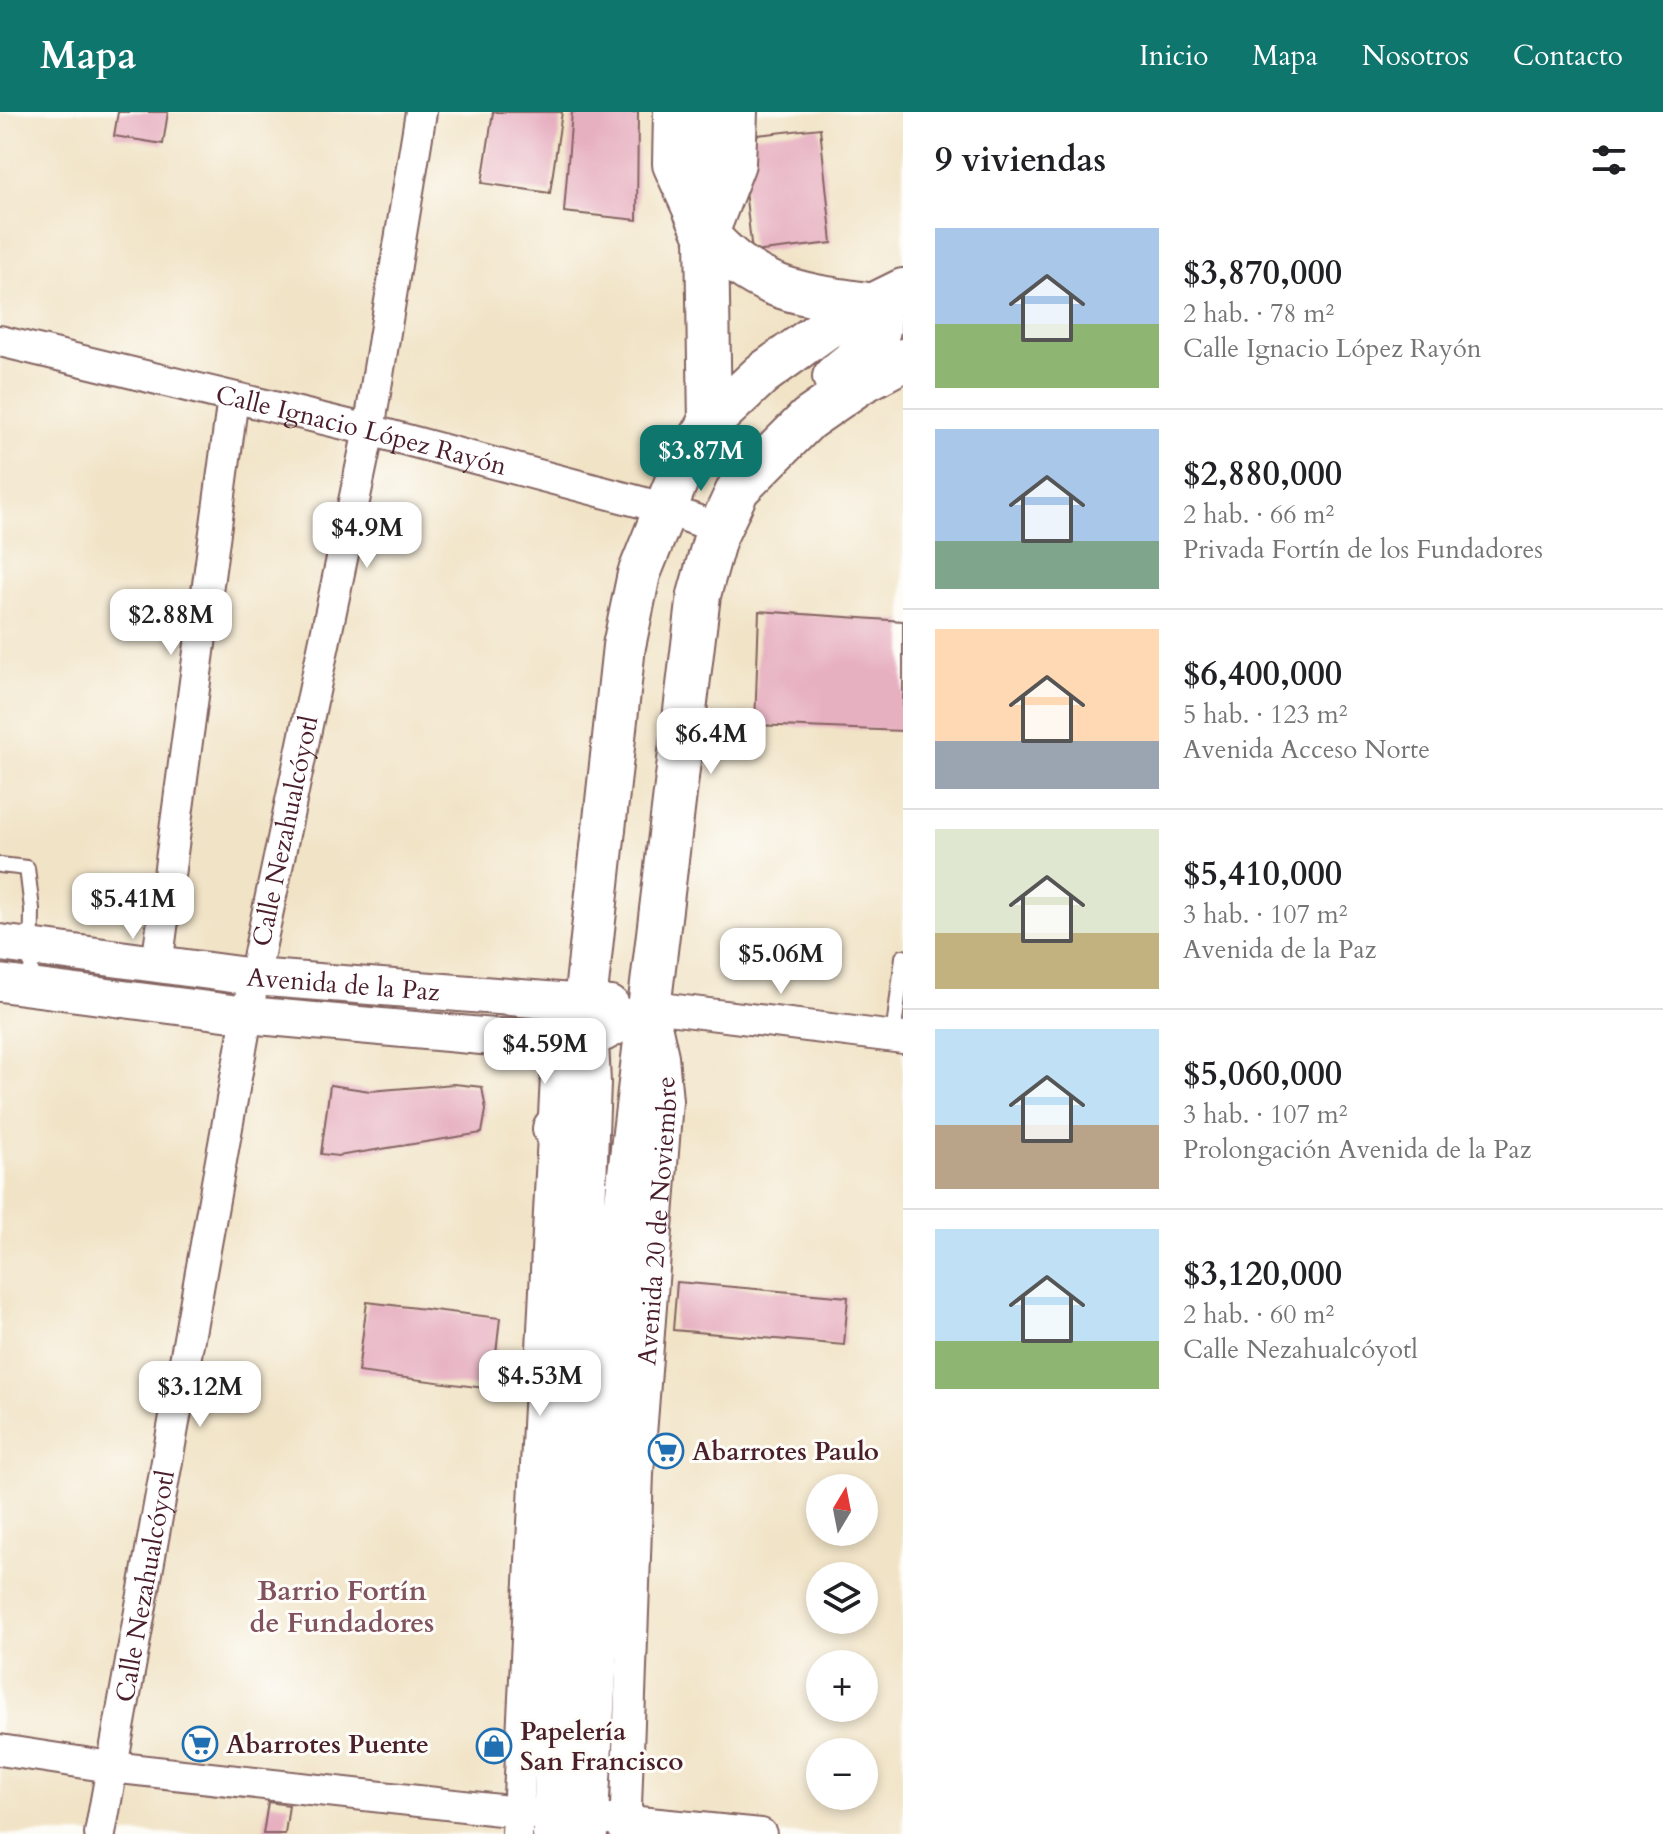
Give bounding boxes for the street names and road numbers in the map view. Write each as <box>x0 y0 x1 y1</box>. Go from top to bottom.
street label: Calle Ignacio López Rayón <box>212 376 511 483</box>
street label: Calle Nezahualcóyotl <box>243 712 326 950</box>
street label: Avenida de la Paz <box>246 959 442 1009</box>
street label: Avenida 20 de Noviembre <box>629 1075 685 1367</box>
street label: Calle Nezahualcóyotl <box>107 1467 183 1705</box>

